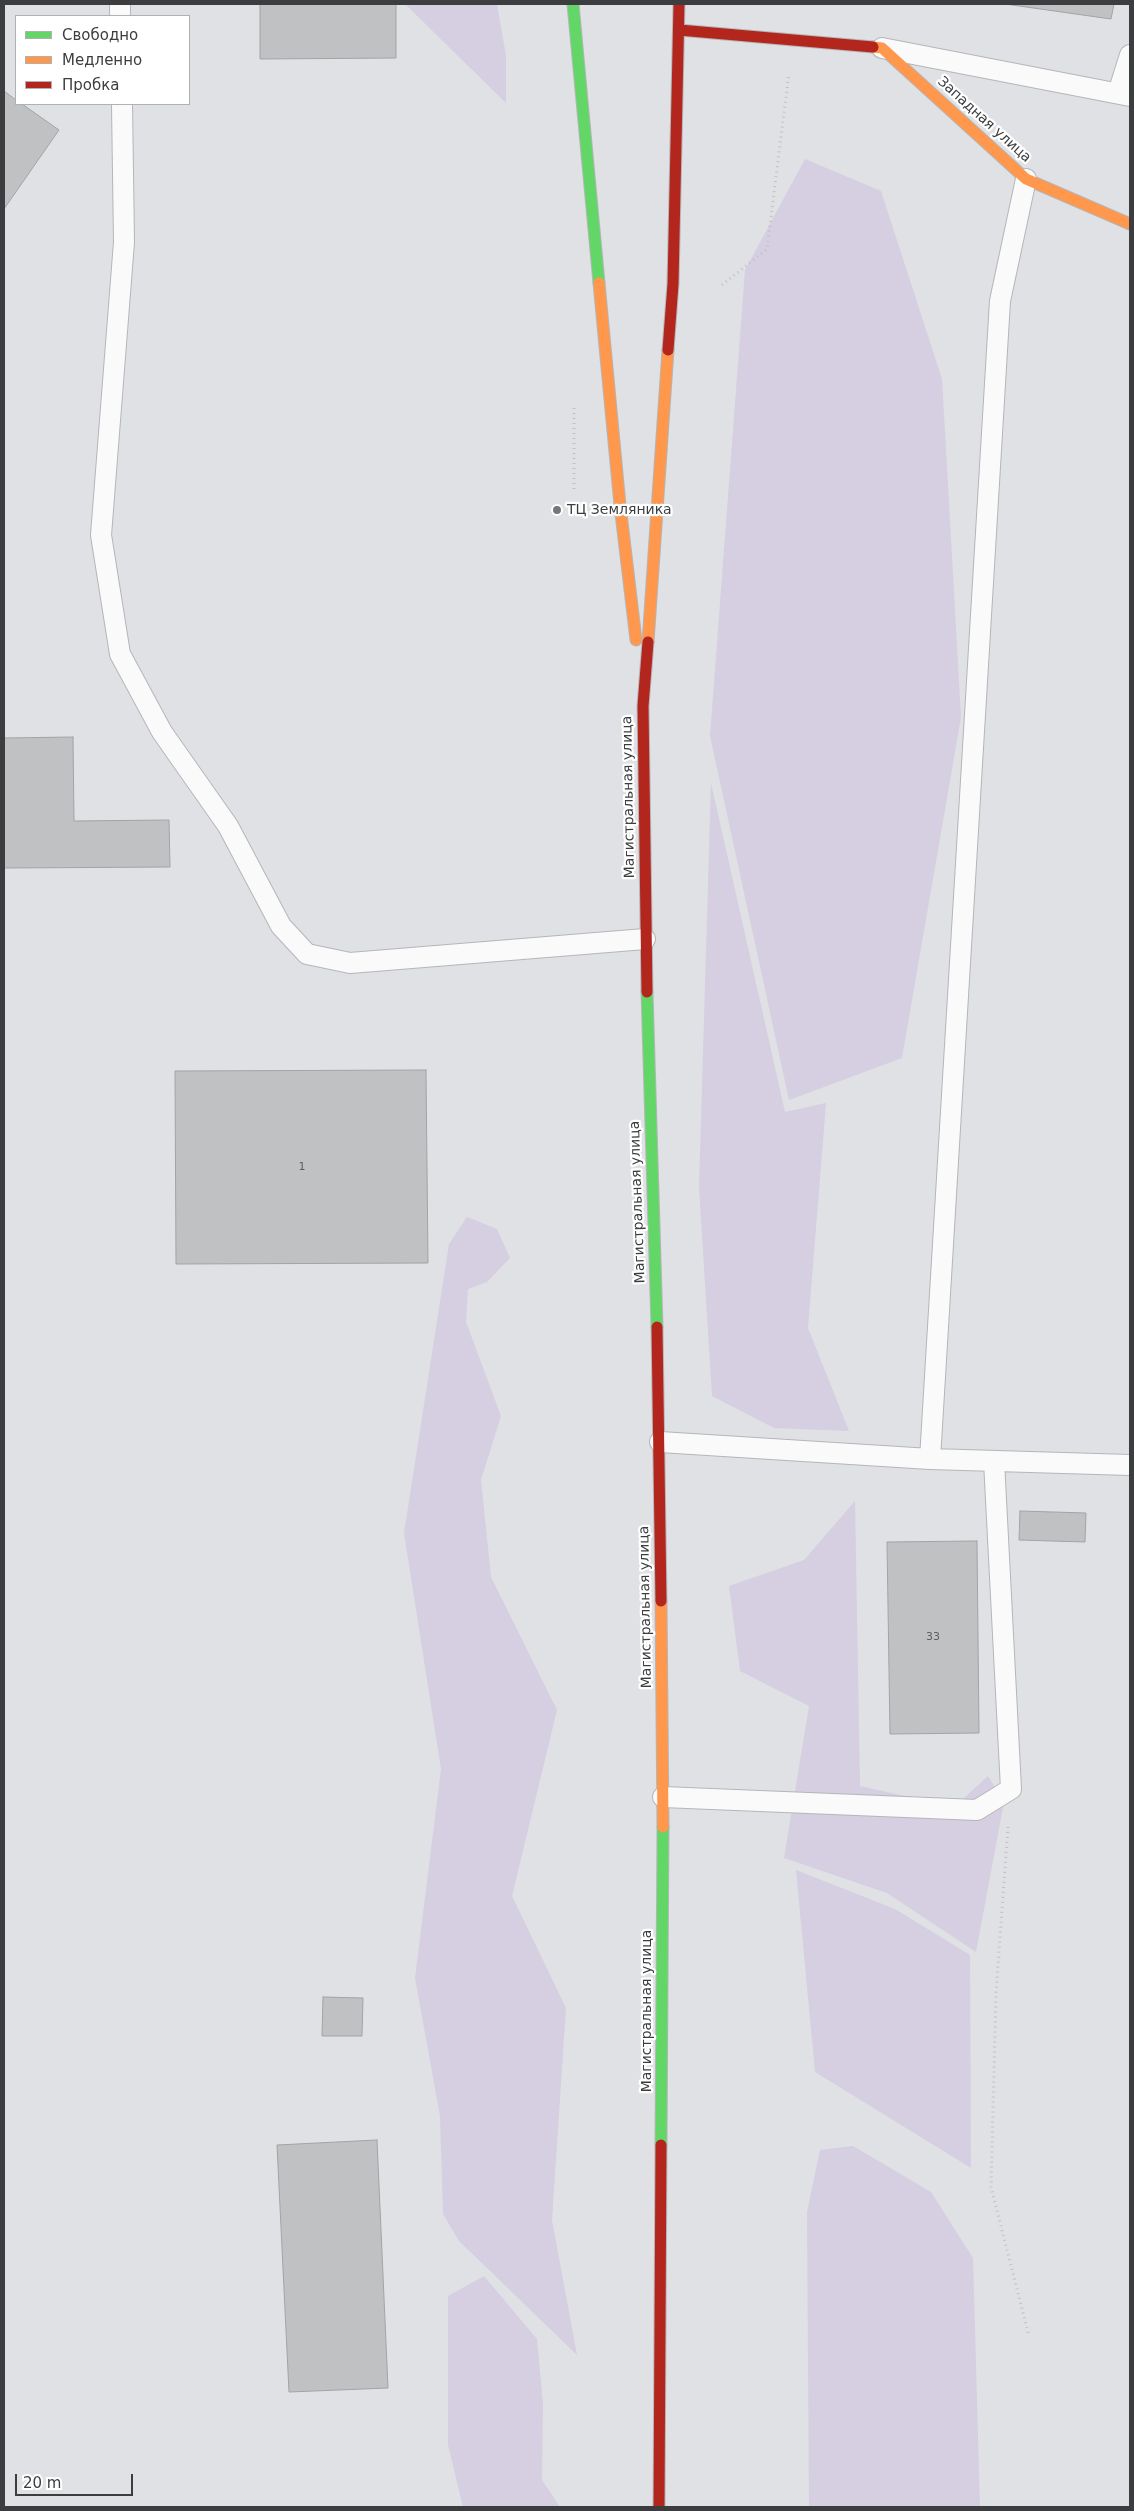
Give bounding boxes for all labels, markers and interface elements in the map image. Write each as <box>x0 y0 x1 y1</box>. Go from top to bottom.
legend <box>15 15 190 105</box>
text: Свободно <box>62 26 138 44</box>
text: Медленно <box>62 51 142 69</box>
street label: Западная улица <box>934 74 1034 166</box>
text: Пробка <box>62 76 119 94</box>
place label: ТЦ Земляника <box>567 502 672 518</box>
marker: ТЦ Земляника <box>551 504 563 516</box>
street label: Магистральная улица <box>619 716 639 878</box>
street label: Магистральная улица <box>627 1120 649 1284</box>
house number: 1 <box>299 1160 305 1174</box>
street label: Магистральная улица <box>636 1526 656 1688</box>
house number: 33 <box>926 1630 940 1644</box>
street label: Магистральная улица <box>639 1930 655 2092</box>
scale bar <box>18 2464 135 2496</box>
text: 20 m <box>23 2474 61 2492</box>

